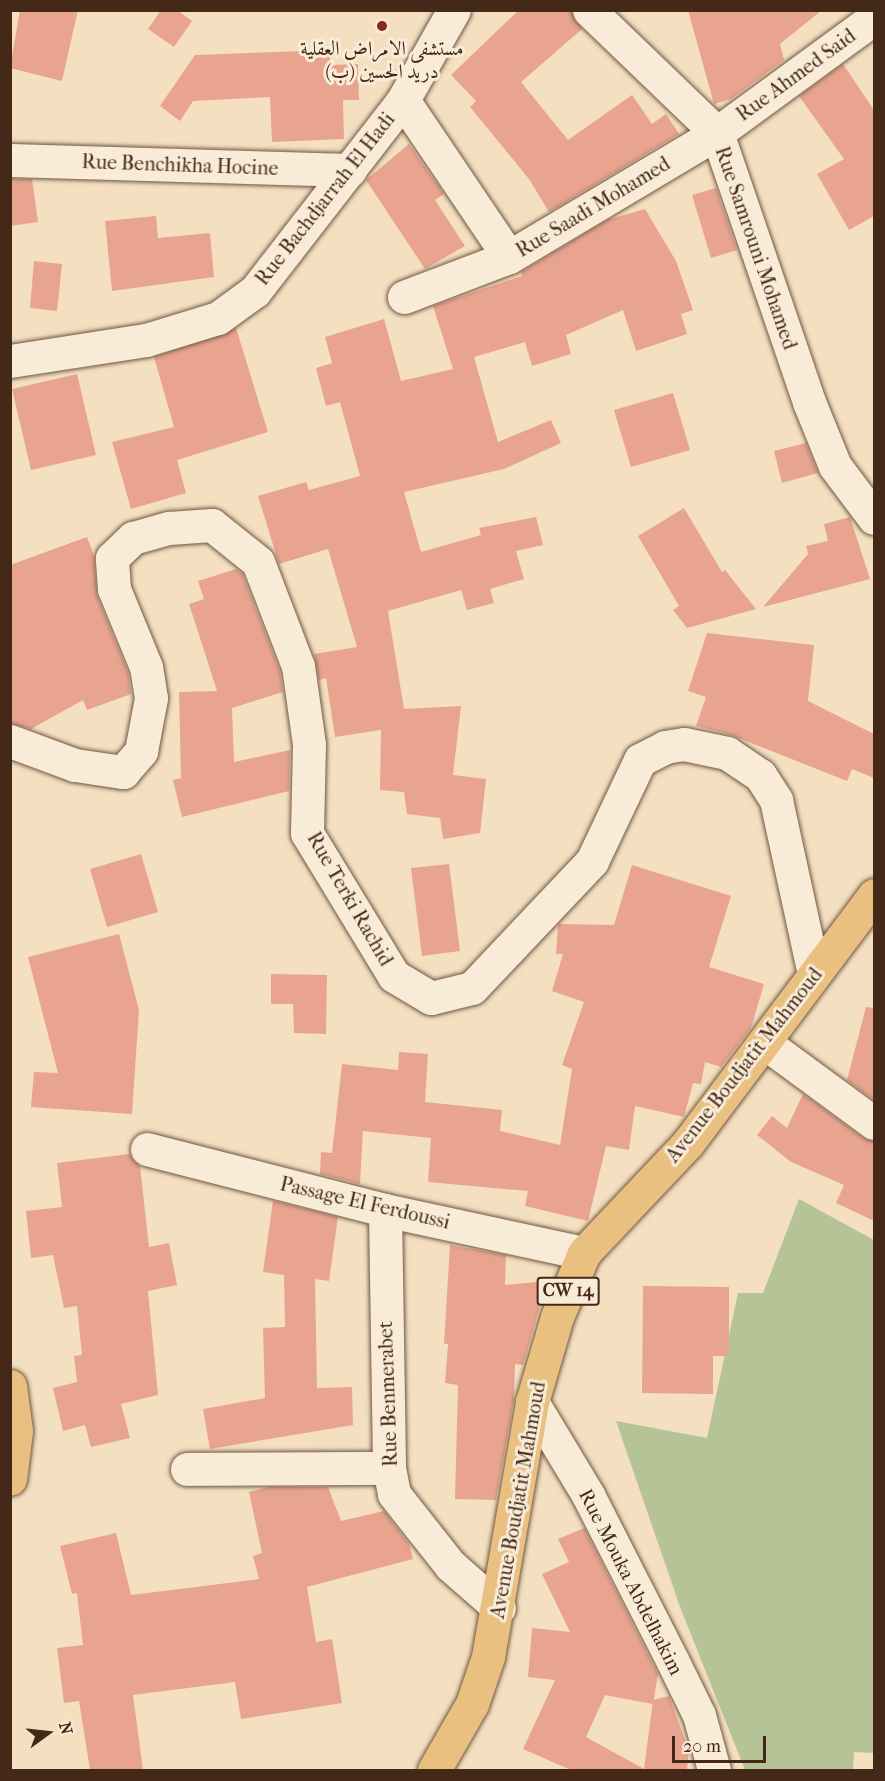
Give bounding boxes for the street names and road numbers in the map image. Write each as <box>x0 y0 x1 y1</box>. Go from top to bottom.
street label: Rue Ahmed Said <box>732 24 860 126</box>
street label: Rue Bachdjarrah El Hadi <box>250 108 400 290</box>
street label: Rue Samrouni Mohamed <box>710 143 802 353</box>
street label: Rue Benchikha Hocine <box>81 150 279 180</box>
street label: Rue Saadi Mohamed <box>512 152 674 262</box>
street label: Rue Terki Rachid <box>302 828 398 970</box>
street label: Avenue Boudjatit Mahmoud <box>661 963 827 1167</box>
street label: Passage El Ferdoussi <box>278 1172 452 1234</box>
road number: CW 14 <box>536 1276 600 1306</box>
street label: Rue Benmerabet <box>373 1321 403 1467</box>
street label: Avenue Boudjatit Mahmoud <box>485 1380 551 1620</box>
street label: Rue Mouka Abdelhakim <box>574 1485 688 1679</box>

